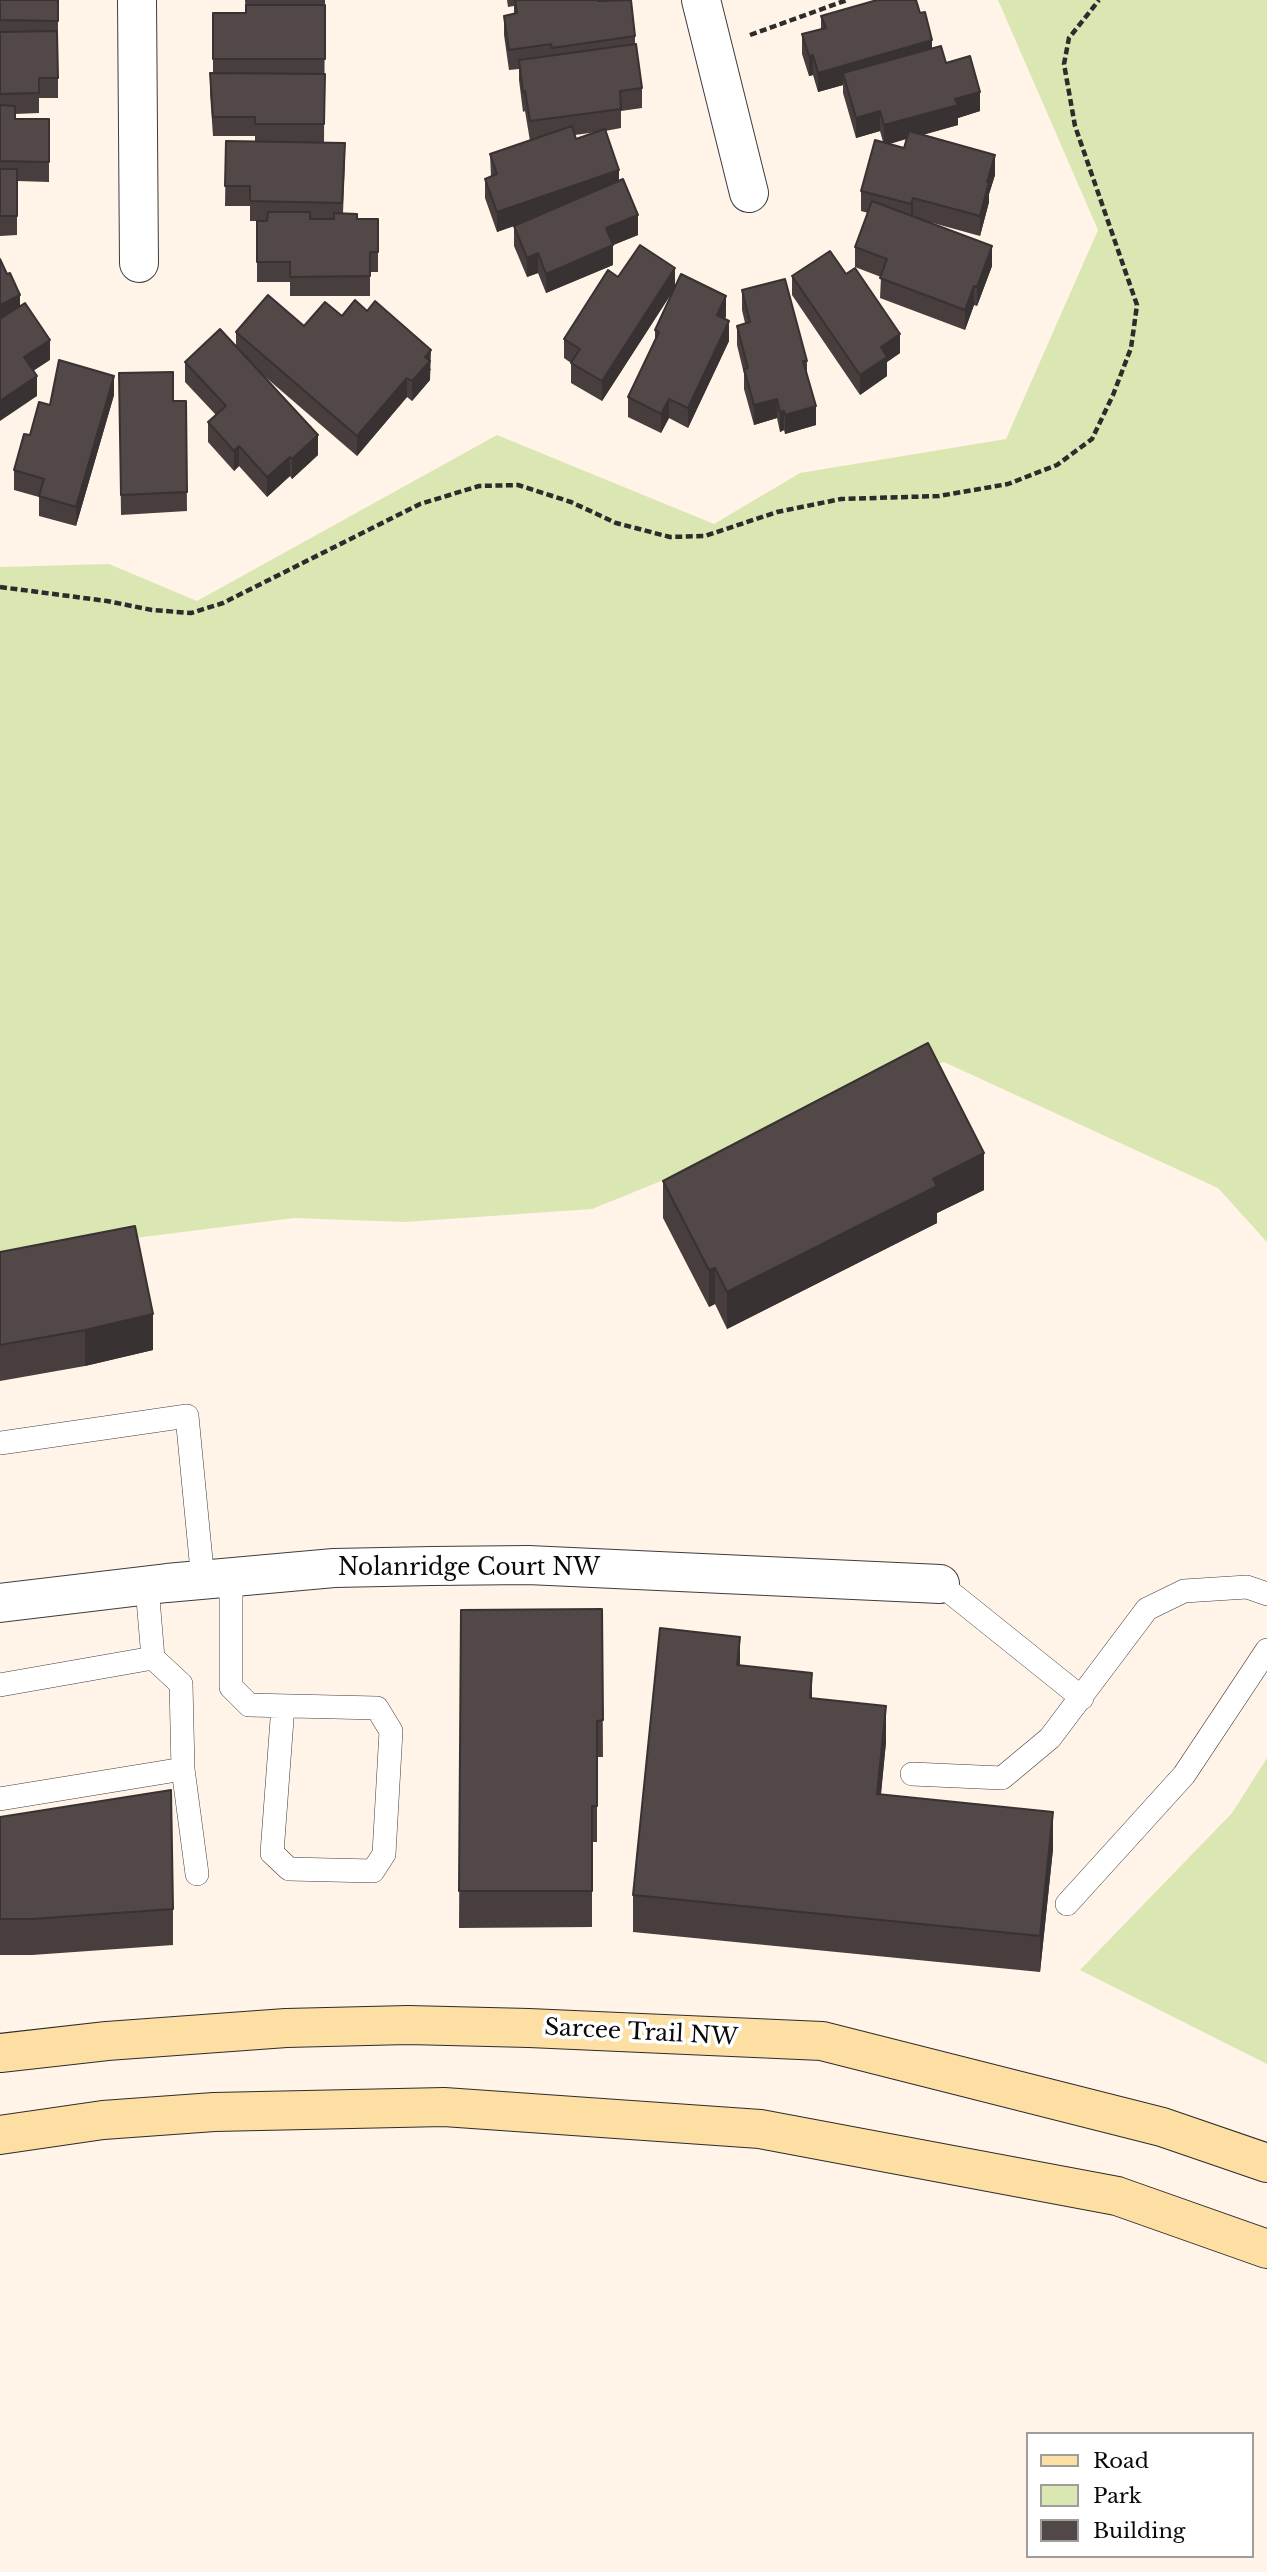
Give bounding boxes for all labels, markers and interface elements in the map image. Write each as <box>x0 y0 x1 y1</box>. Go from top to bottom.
street label: Nolanridge Court NW <box>338 1555 600 1583</box>
street label: Sarcee Trail NW <box>544 2014 738 2052</box>
legend <box>1026 2432 1253 2558</box>
text: Road <box>1093 2448 1149 2474</box>
text: Park <box>1093 2483 1142 2509</box>
text: Building <box>1093 2518 1185 2544</box>

